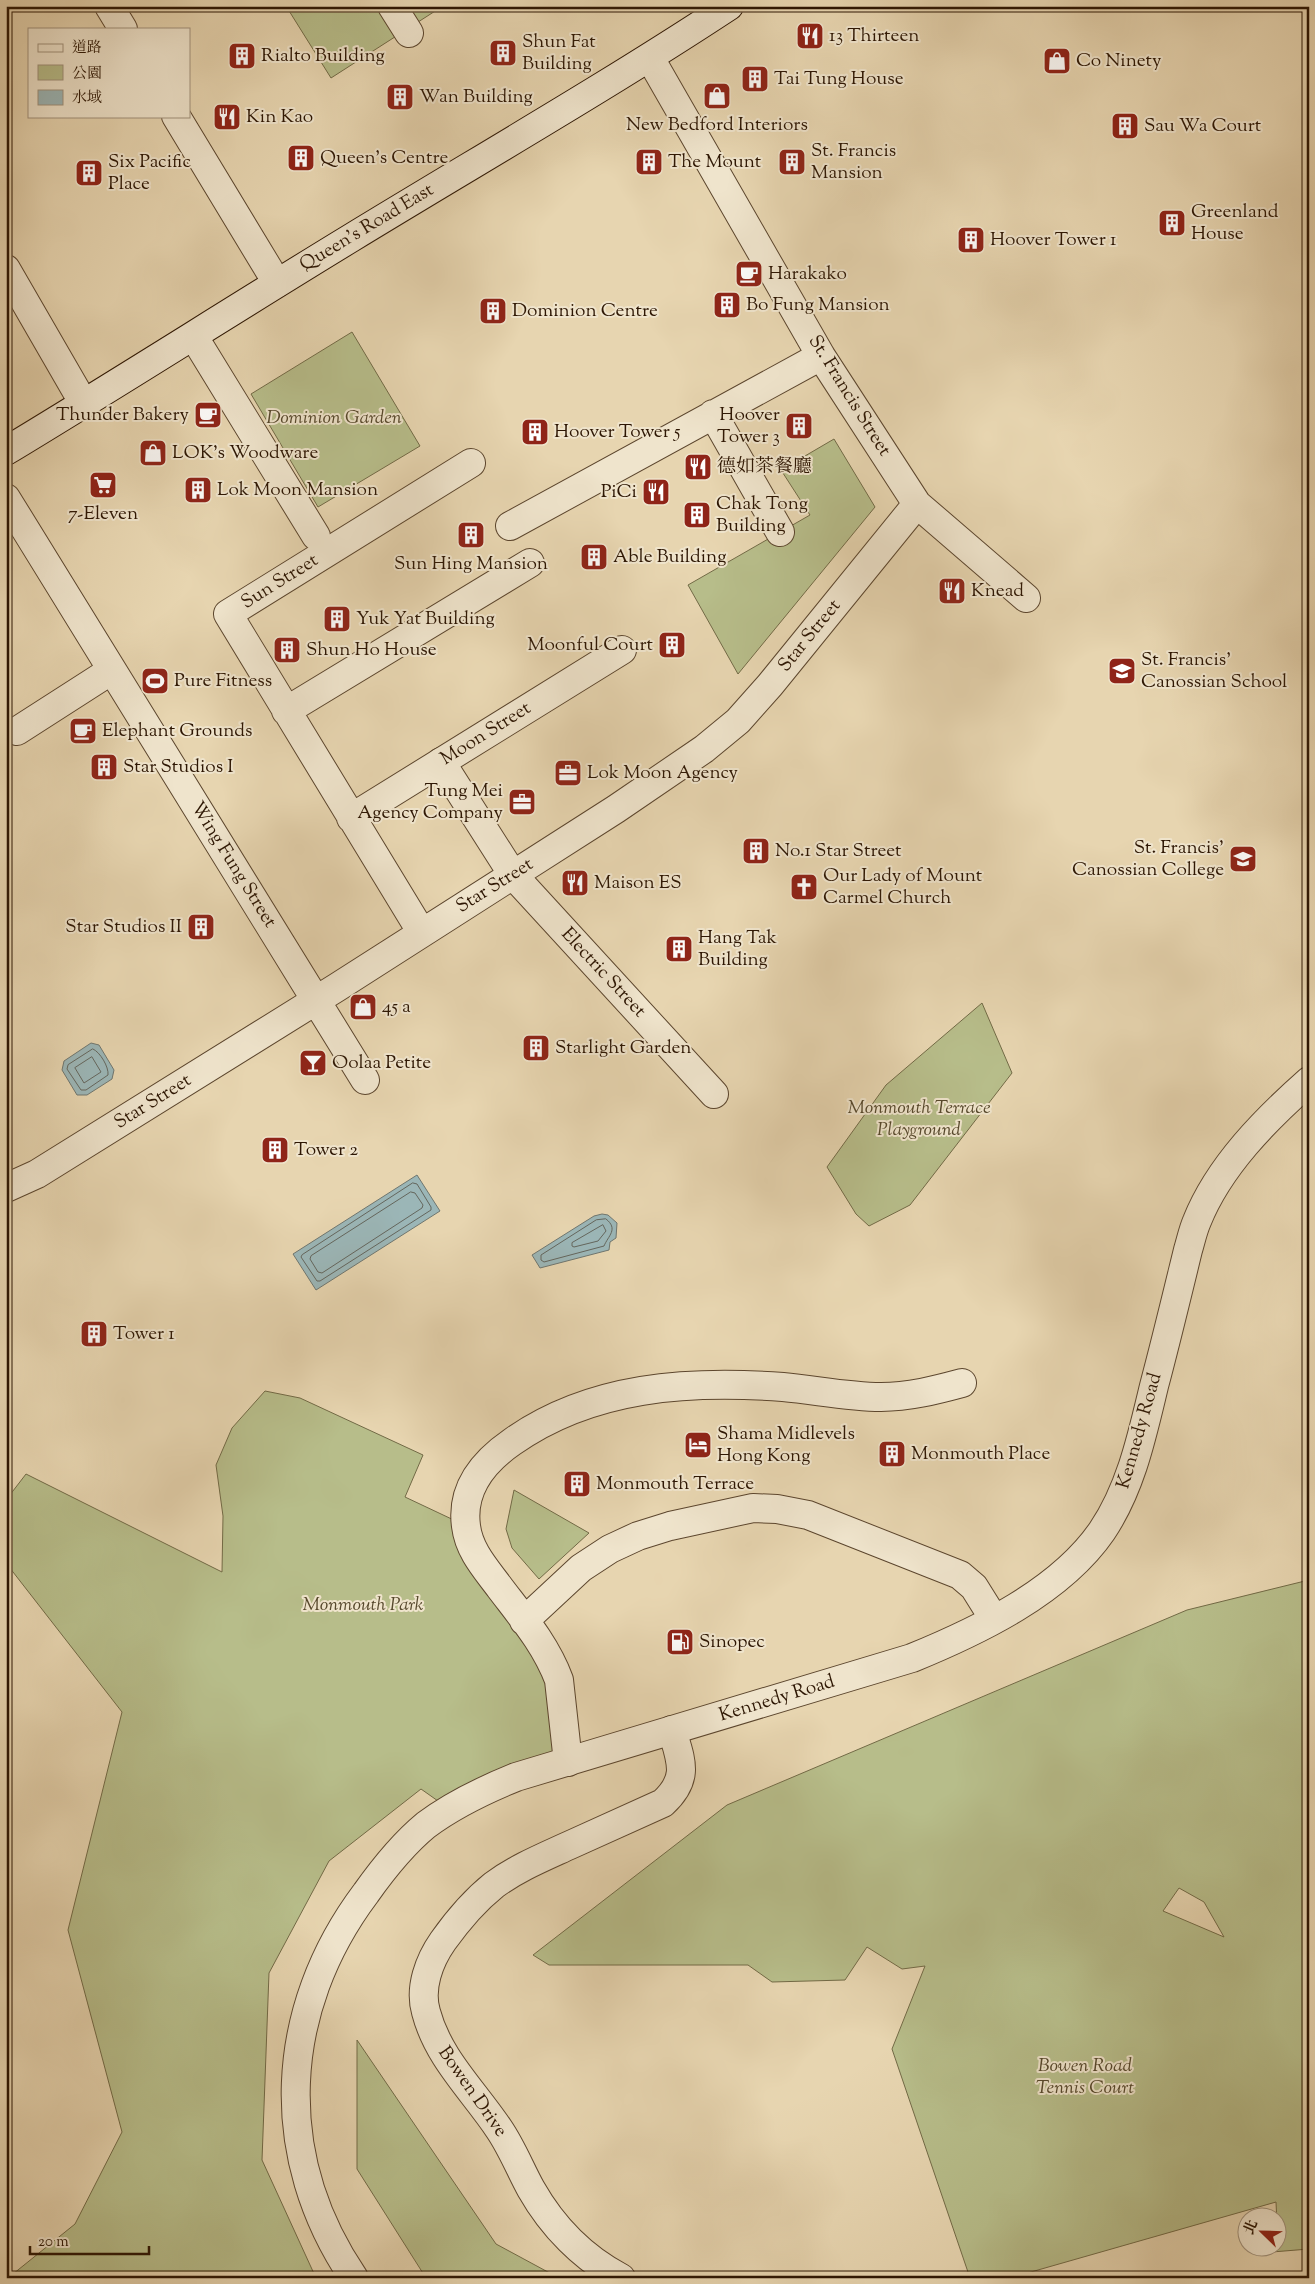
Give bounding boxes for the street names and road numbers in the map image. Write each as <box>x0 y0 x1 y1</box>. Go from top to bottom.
street label: Queen's Road East <box>295 177 440 279</box>
street label: St. Francis Street <box>801 330 897 462</box>
street label: Sun Street <box>236 547 324 616</box>
street label: Star Street <box>772 593 848 678</box>
street label: Moon Street <box>435 695 537 773</box>
street label: Wing Fung Street <box>183 797 283 934</box>
street label: Star Street <box>451 851 539 920</box>
street label: Electric Street <box>554 922 652 1024</box>
street label: Star Street <box>109 1067 197 1136</box>
street label: Kennedy Road <box>1111 1370 1170 1492</box>
street label: Kennedy Road <box>716 1669 838 1729</box>
street label: Bowen Drive <box>431 2041 513 2143</box>

